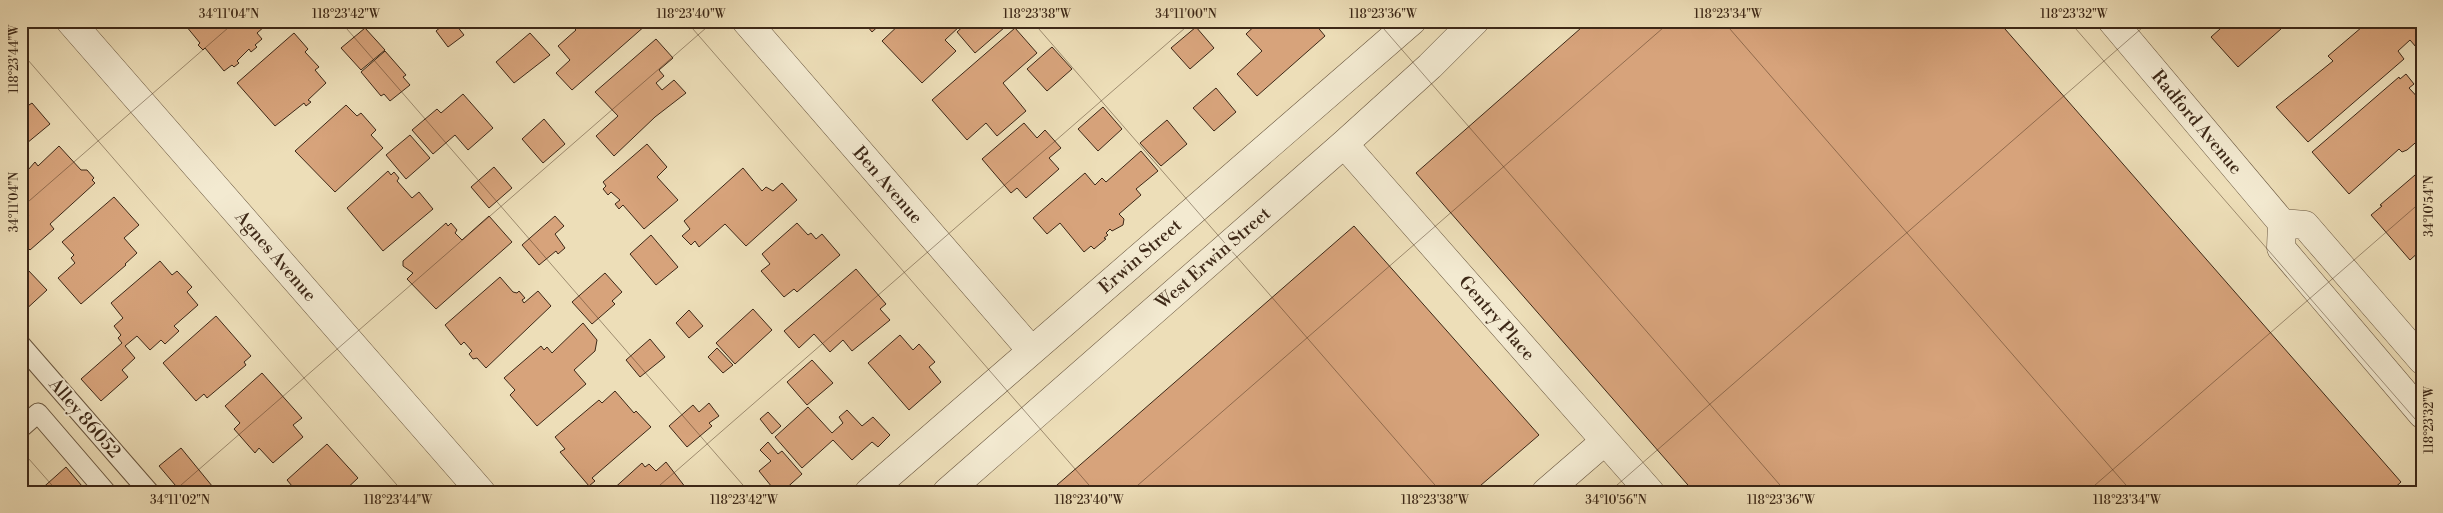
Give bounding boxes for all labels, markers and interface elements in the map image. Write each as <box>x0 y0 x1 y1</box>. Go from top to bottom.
text: 34°11'04"N <box>199 7 259 22</box>
text: 118°23'42"W <box>312 7 381 22</box>
text: 118°23'40"W <box>656 7 727 22</box>
text: 118°23'38"W <box>1003 7 1072 22</box>
text: 34°11'00"N <box>1155 7 1217 22</box>
text: 118°23'36"W <box>1349 7 1418 22</box>
text: 118°23'34"W <box>1694 7 1763 22</box>
text: 118°23'32"W <box>2040 7 2109 22</box>
text: 118°23'44"W <box>7 24 22 93</box>
street label: Radford Avenue <box>2146 65 2247 179</box>
street label: Ben Avenue <box>847 141 928 229</box>
text: 34°11'04"N <box>7 172 22 232</box>
text: 34°10'54"N <box>2422 175 2437 237</box>
street label: West Erwin Street <box>1150 202 1276 315</box>
street label: Agnes Avenue <box>229 205 321 306</box>
street label: Erwin Street <box>1094 214 1187 299</box>
street label: Gentry Place <box>1453 271 1540 366</box>
street label: Alley 86052 <box>43 373 126 463</box>
text: 118°23'32"W <box>2422 385 2437 454</box>
text: 34°11'02"N <box>150 493 210 508</box>
text: 118°23'44"W <box>364 493 433 508</box>
text: 118°23'42"W <box>710 493 779 508</box>
text: 118°23'40"W <box>1054 493 1125 508</box>
text: 118°23'38"W <box>1401 493 1470 508</box>
text: 34°10'56"N <box>1585 493 1647 508</box>
text: 118°23'36"W <box>1747 493 1816 508</box>
text: 118°23'34"W <box>2093 493 2162 508</box>

